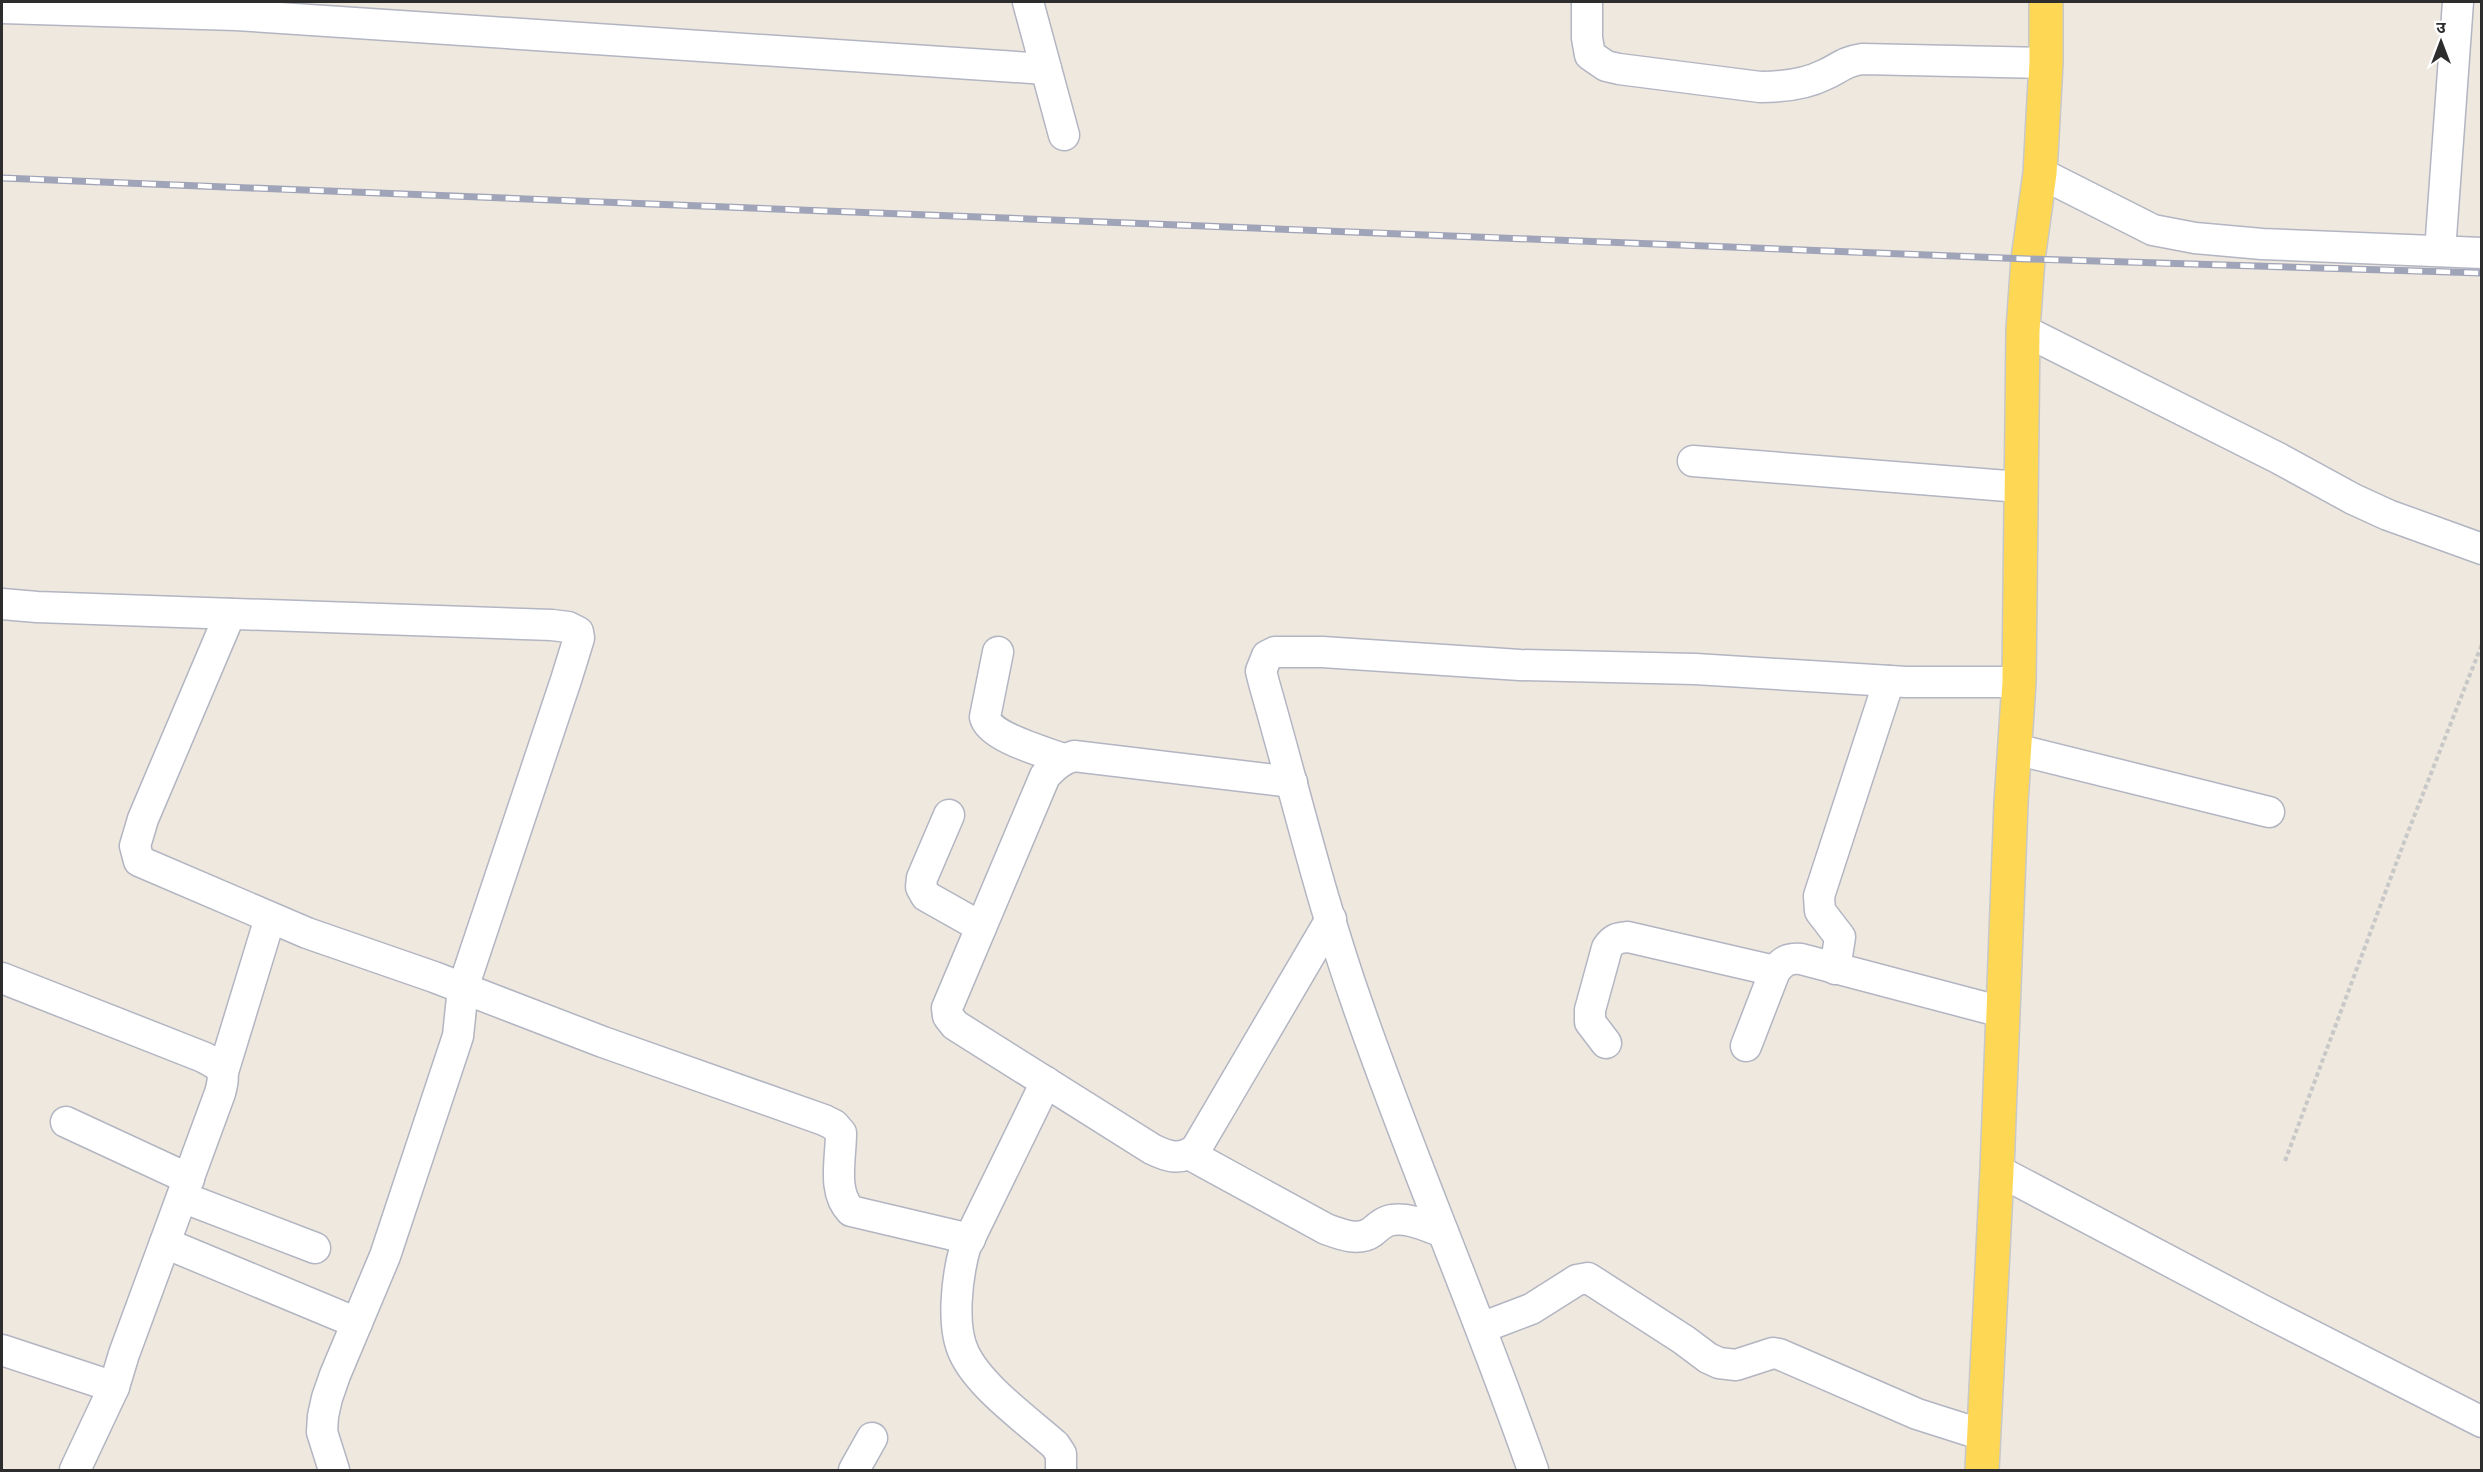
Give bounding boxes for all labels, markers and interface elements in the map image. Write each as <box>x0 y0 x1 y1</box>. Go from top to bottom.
north arrow <box>2411 12 2471 72</box>
text: उ <box>2436 18 2446 37</box>

